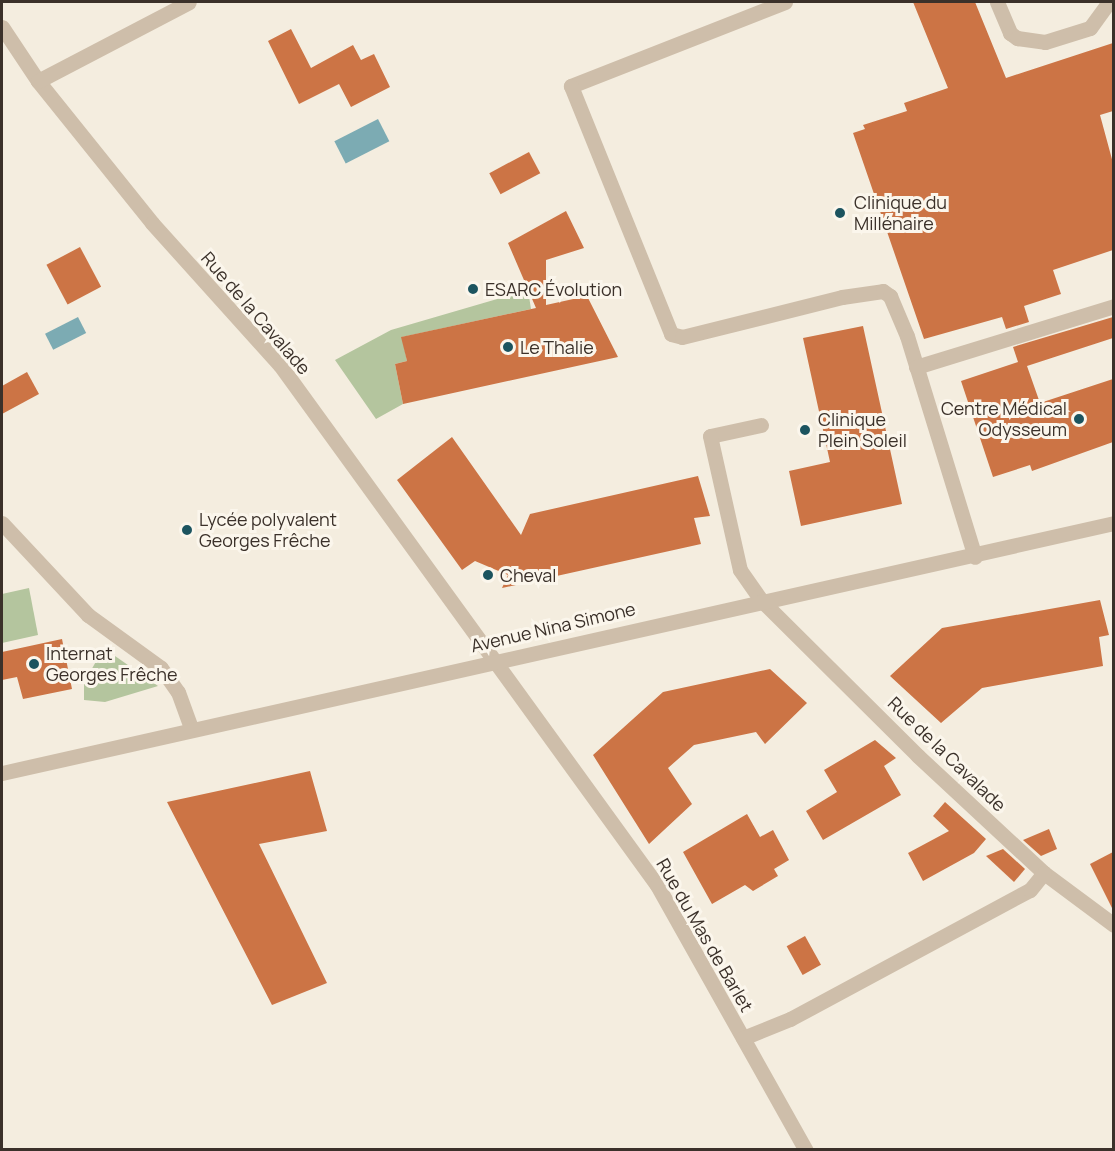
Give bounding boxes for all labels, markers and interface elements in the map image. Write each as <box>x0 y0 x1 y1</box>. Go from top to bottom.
place label: Clinique du Millénaire <box>854 192 947 234</box>
marker: Clinique du Millénaire <box>831 204 849 222</box>
street label: Rue de la Cavalade <box>197 247 315 379</box>
place label: ESARC Évolution <box>485 278 622 300</box>
marker: ESARC Évolution <box>466 282 480 296</box>
place label: Le Thalie <box>520 336 594 358</box>
marker: Le Thalie <box>501 340 515 354</box>
place label: Centre Médical Odysseum <box>941 398 1067 440</box>
place label: Clinique Plein Soleil <box>818 409 907 452</box>
marker: Centre Médical Odysseum <box>1072 412 1086 426</box>
marker: Clinique Plein Soleil <box>796 421 814 439</box>
place label: Lycée polyvalent Georges Frêche <box>199 509 337 552</box>
marker: Lycée polyvalent Georges Frêche <box>180 523 194 537</box>
place label: Cheval <box>500 564 557 586</box>
marker: Cheval <box>481 568 495 582</box>
street label: Avenue Nina Simone <box>469 598 637 656</box>
place label: Internat Georges Frêche <box>46 643 177 686</box>
marker: Internat Georges Frêche <box>27 657 41 671</box>
street label: Rue de la Cavalade <box>884 692 1010 816</box>
street label: Rue du Mas de Barlet <box>652 854 758 1016</box>

